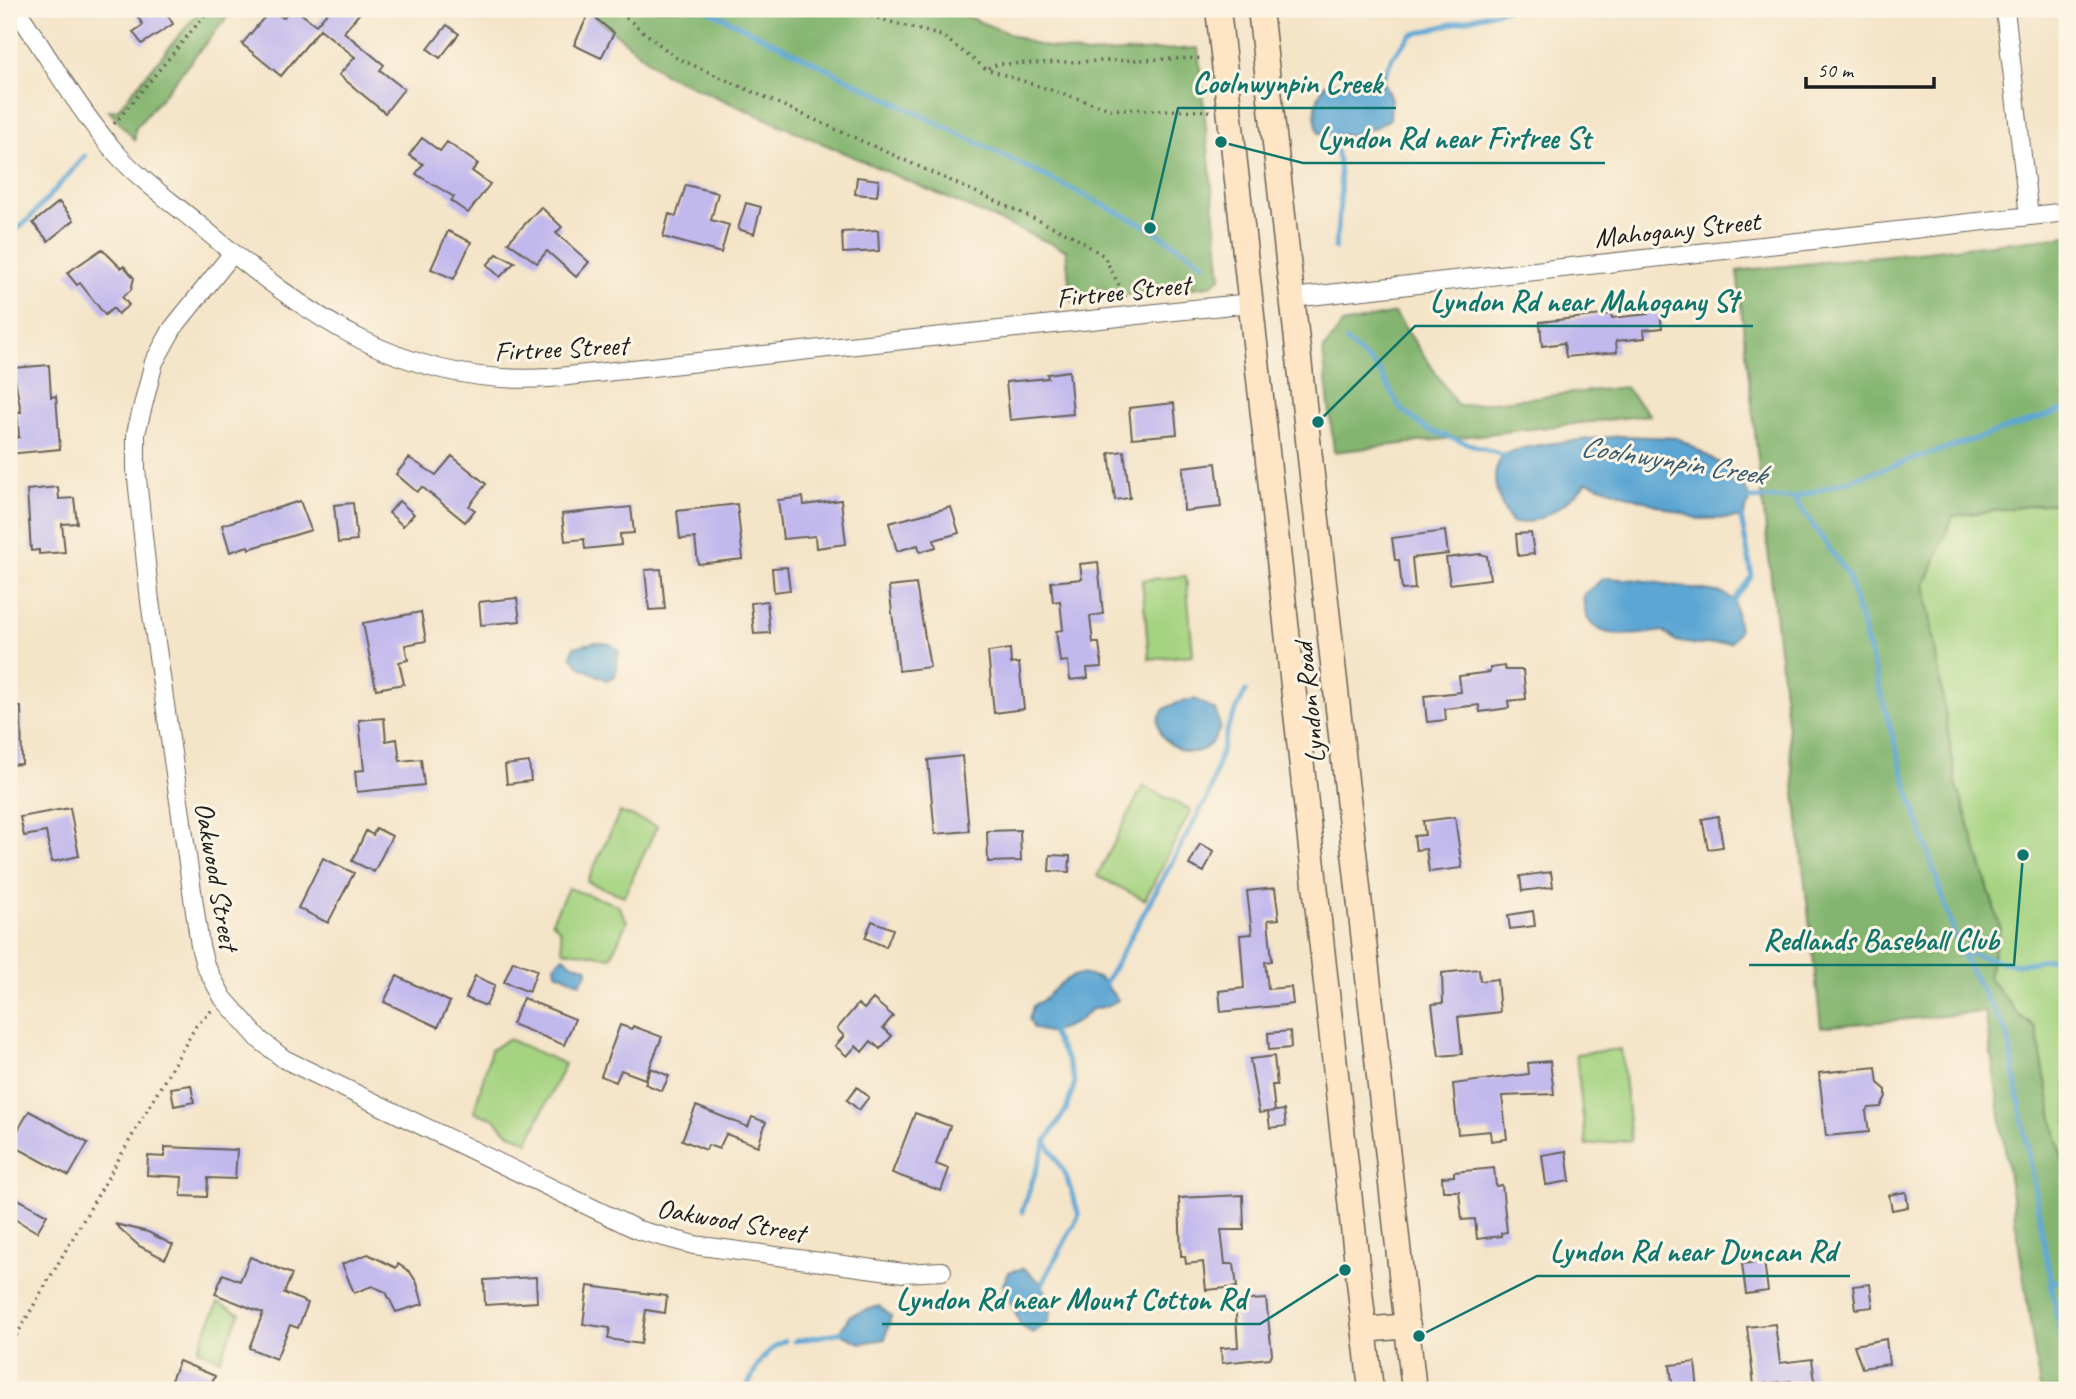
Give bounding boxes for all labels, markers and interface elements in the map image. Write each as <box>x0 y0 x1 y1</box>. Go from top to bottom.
scale bar <box>1806 46 1934 90</box>
callout: Coolnwynpin Creek <box>1178 57 1396 108</box>
text: 50 m <box>1817 57 1855 83</box>
text: Coolnwynpin Creek <box>1192 64 1384 102</box>
callout: Lyndon Rd near Firtree St <box>1303 112 1605 163</box>
text: Lyndon Rd near Firtree St <box>1317 119 1594 157</box>
street label: Mahogany Street <box>1593 203 1764 255</box>
street label: Firtree Street <box>1055 266 1195 315</box>
callout: Lyndon Rd near Mahogany St <box>1415 275 1753 326</box>
text: Lyndon Rd near Mahogany St <box>1430 282 1743 321</box>
street label: Firtree Street <box>493 327 632 369</box>
water label: Coolnwynpin Creek <box>1578 427 1774 494</box>
street label: Lyndon Road <box>1285 637 1333 765</box>
street label: Oakwood Street <box>187 799 248 956</box>
callout: Redlands Baseball Club <box>1749 914 2014 965</box>
text: Redlands Baseball Club <box>1763 921 2001 959</box>
street label: Oakwood Street <box>654 1190 811 1251</box>
callout: Lyndon Rd near Duncan Rd <box>1537 1225 1850 1276</box>
text: Lyndon Rd near Duncan Rd <box>1550 1232 1841 1270</box>
callout: Lyndon Rd near Mount Cotton Rd <box>882 1273 1260 1324</box>
text: Lyndon Rd near Mount Cotton Rd <box>896 1280 1251 1318</box>

